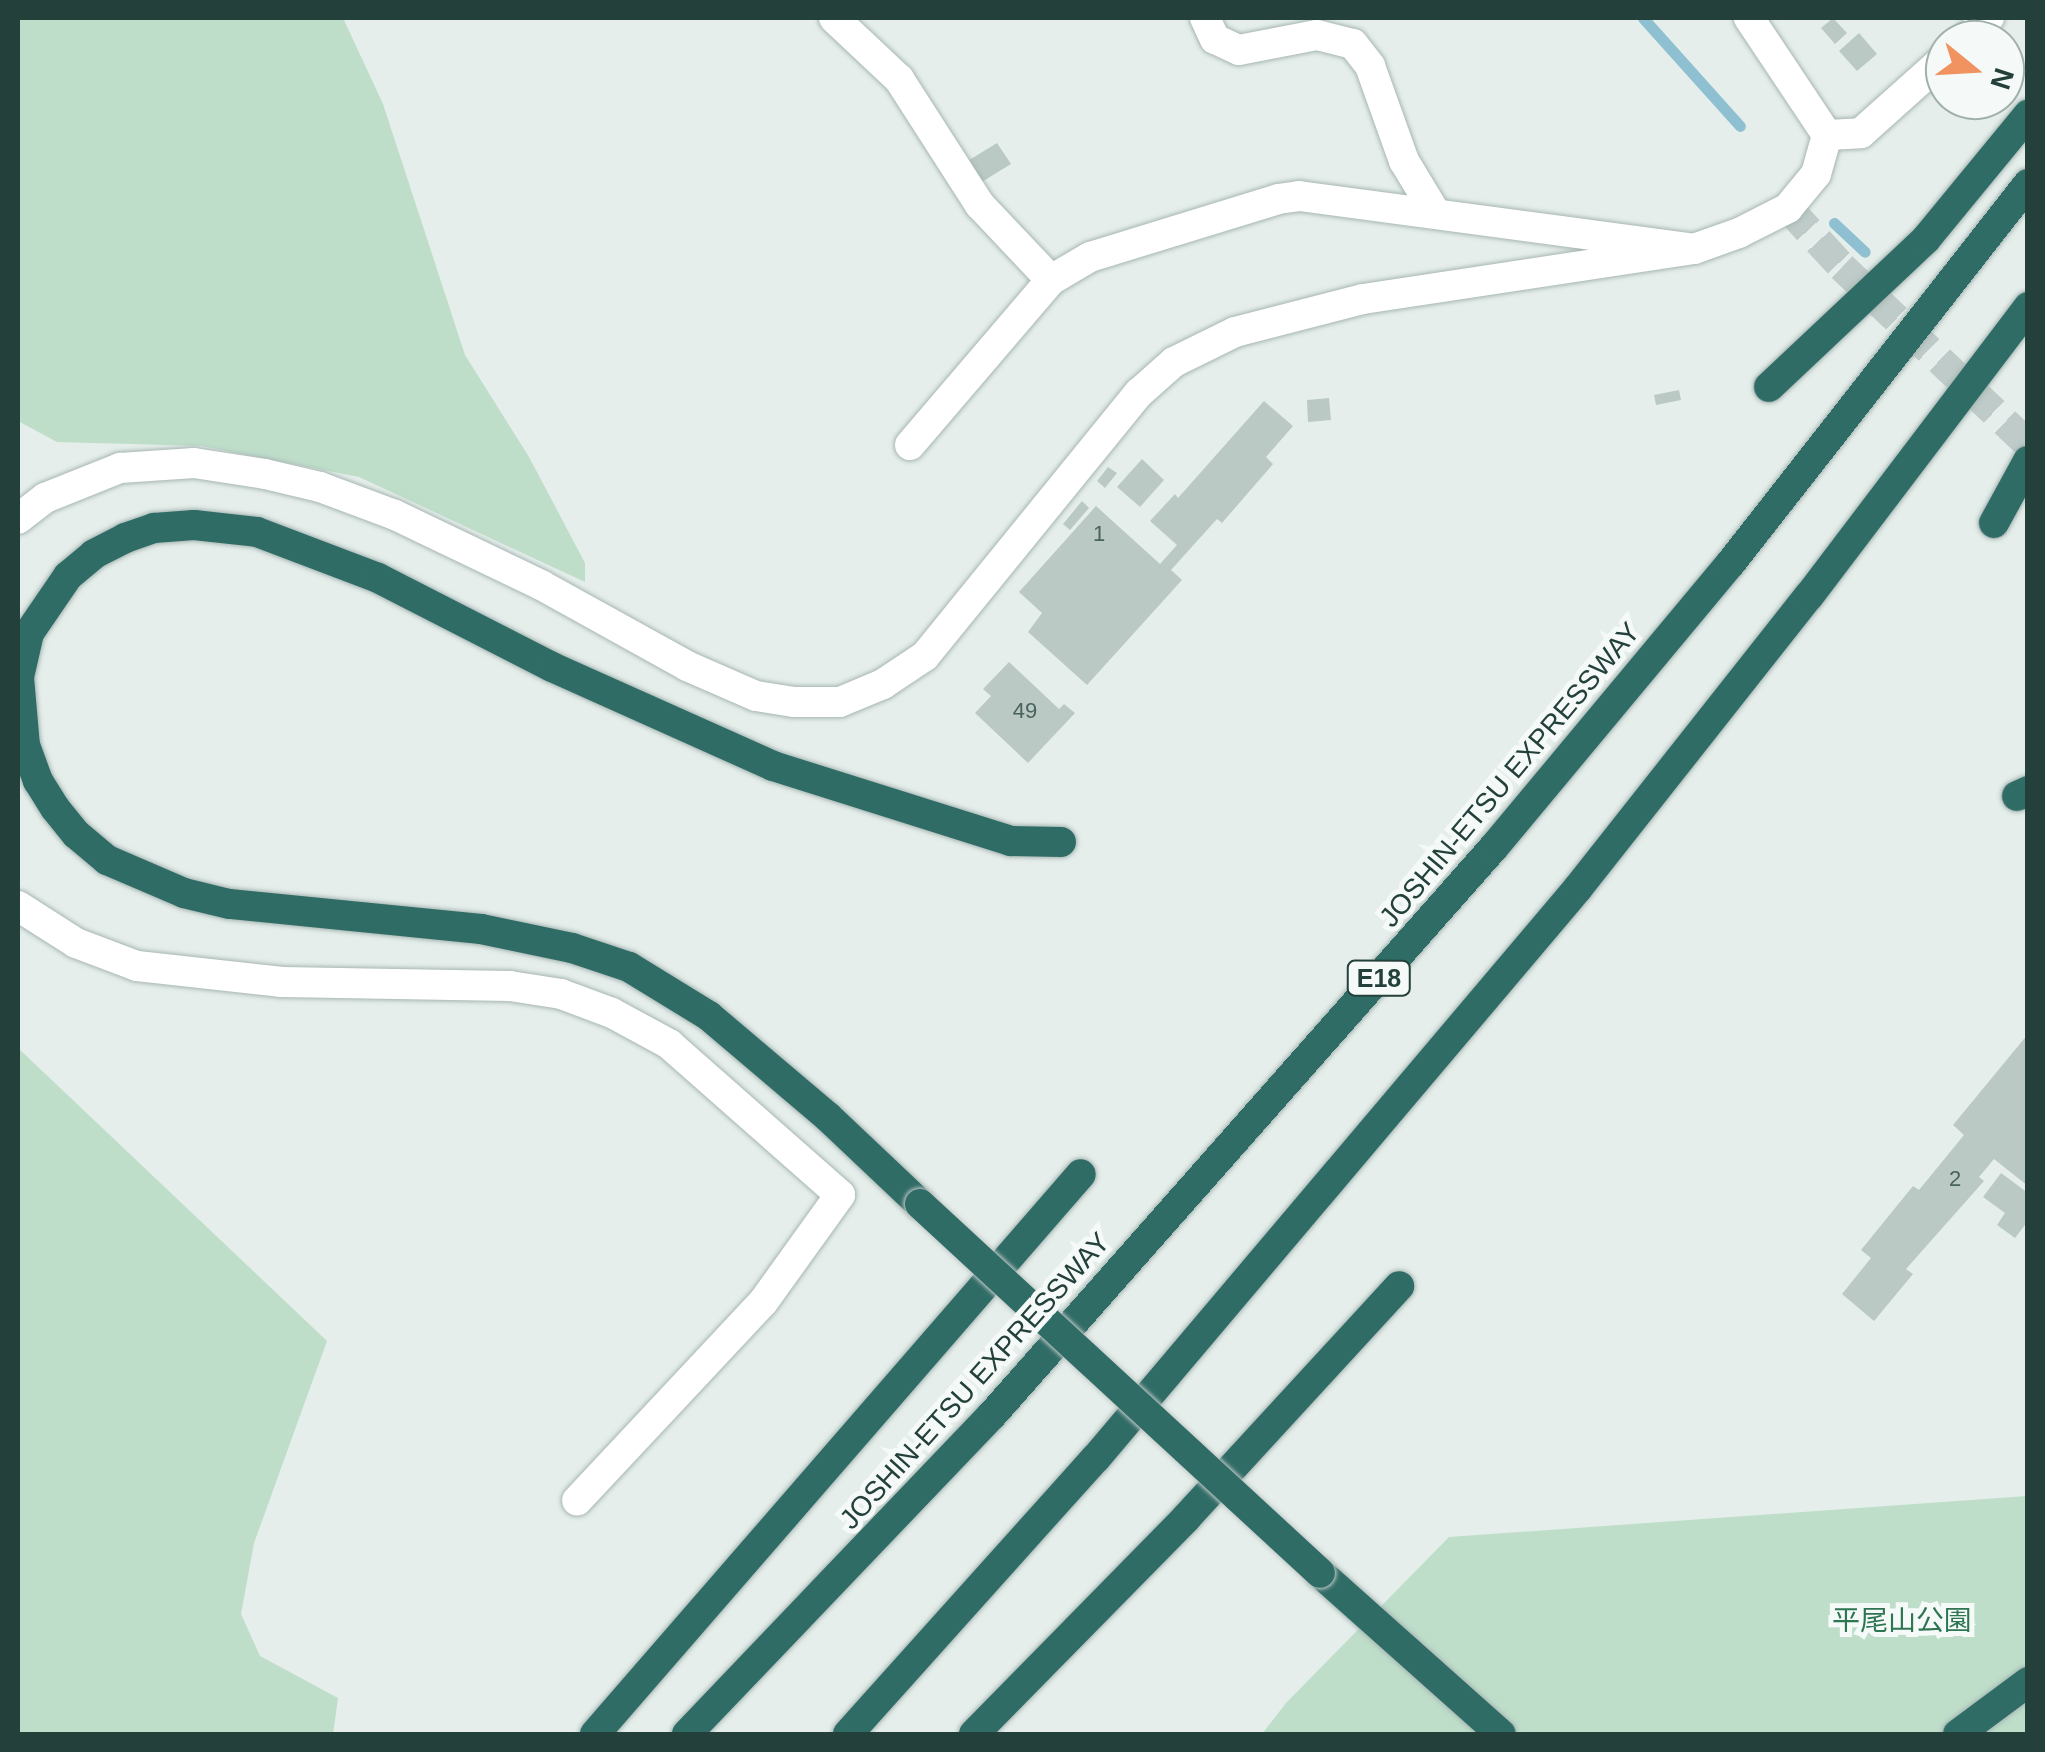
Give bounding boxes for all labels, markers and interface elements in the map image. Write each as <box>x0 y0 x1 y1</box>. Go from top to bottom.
north arrow <box>1925 20 2025 120</box>
text: N <box>1984 64 2020 93</box>
house number: 1 <box>1093 521 1105 547</box>
street label: JOSHIN-ETSU EXPRESSWAY <box>1373 616 1647 934</box>
house number: 49 <box>1013 698 1037 724</box>
road number: E18 <box>1346 958 1412 998</box>
house number: 2 <box>1949 1166 1961 1192</box>
street label: JOSHIN-ETSU EXPRESSWAY <box>833 1226 1117 1536</box>
park label: 平尾山公園 <box>1832 1604 1972 1638</box>

